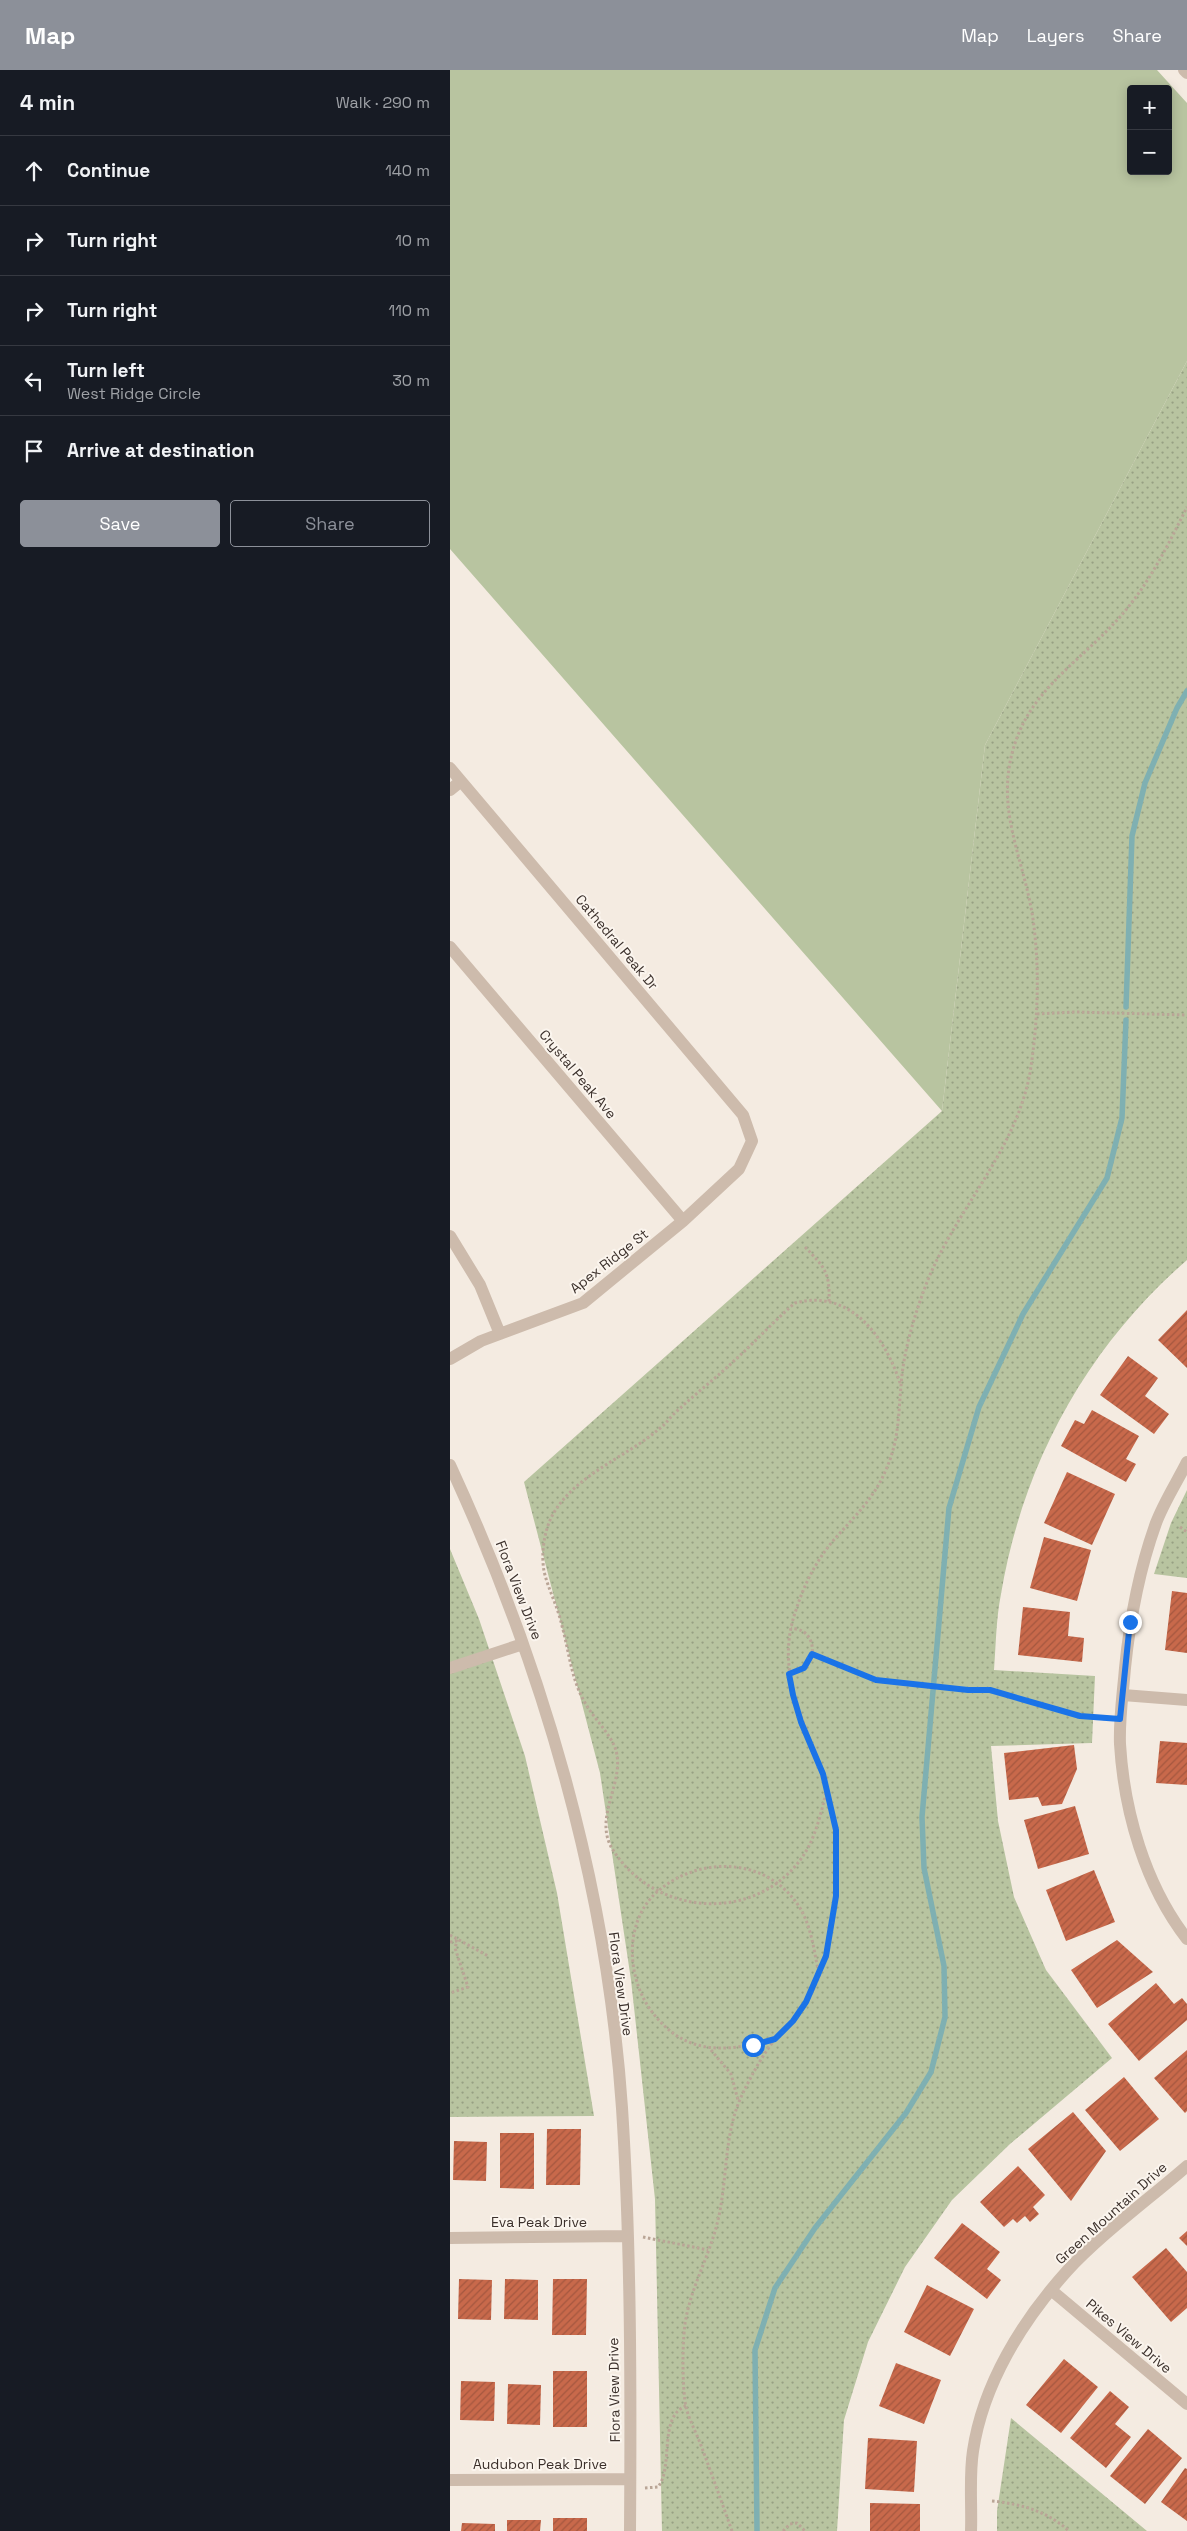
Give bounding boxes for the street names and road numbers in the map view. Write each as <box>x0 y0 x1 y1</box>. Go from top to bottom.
street label: Cathedral Peak Dr <box>572 891 662 993</box>
street label: Crystal Peak Ave <box>535 1026 621 1122</box>
street label: Apex Ridge St <box>566 1225 652 1297</box>
street label: Flora View Drive <box>492 1538 546 1642</box>
street label: Flora View Drive <box>605 1931 637 2037</box>
street label: Green Mountain Drive <box>1051 2158 1171 2268</box>
street label: Eva Peak Drive <box>491 2213 587 2231</box>
street label: Pikes View Drive <box>1082 2295 1176 2377</box>
street label: Flora View Drive <box>604 2337 624 2443</box>
street label: Audubon Peak Drive <box>473 2455 607 2473</box>

